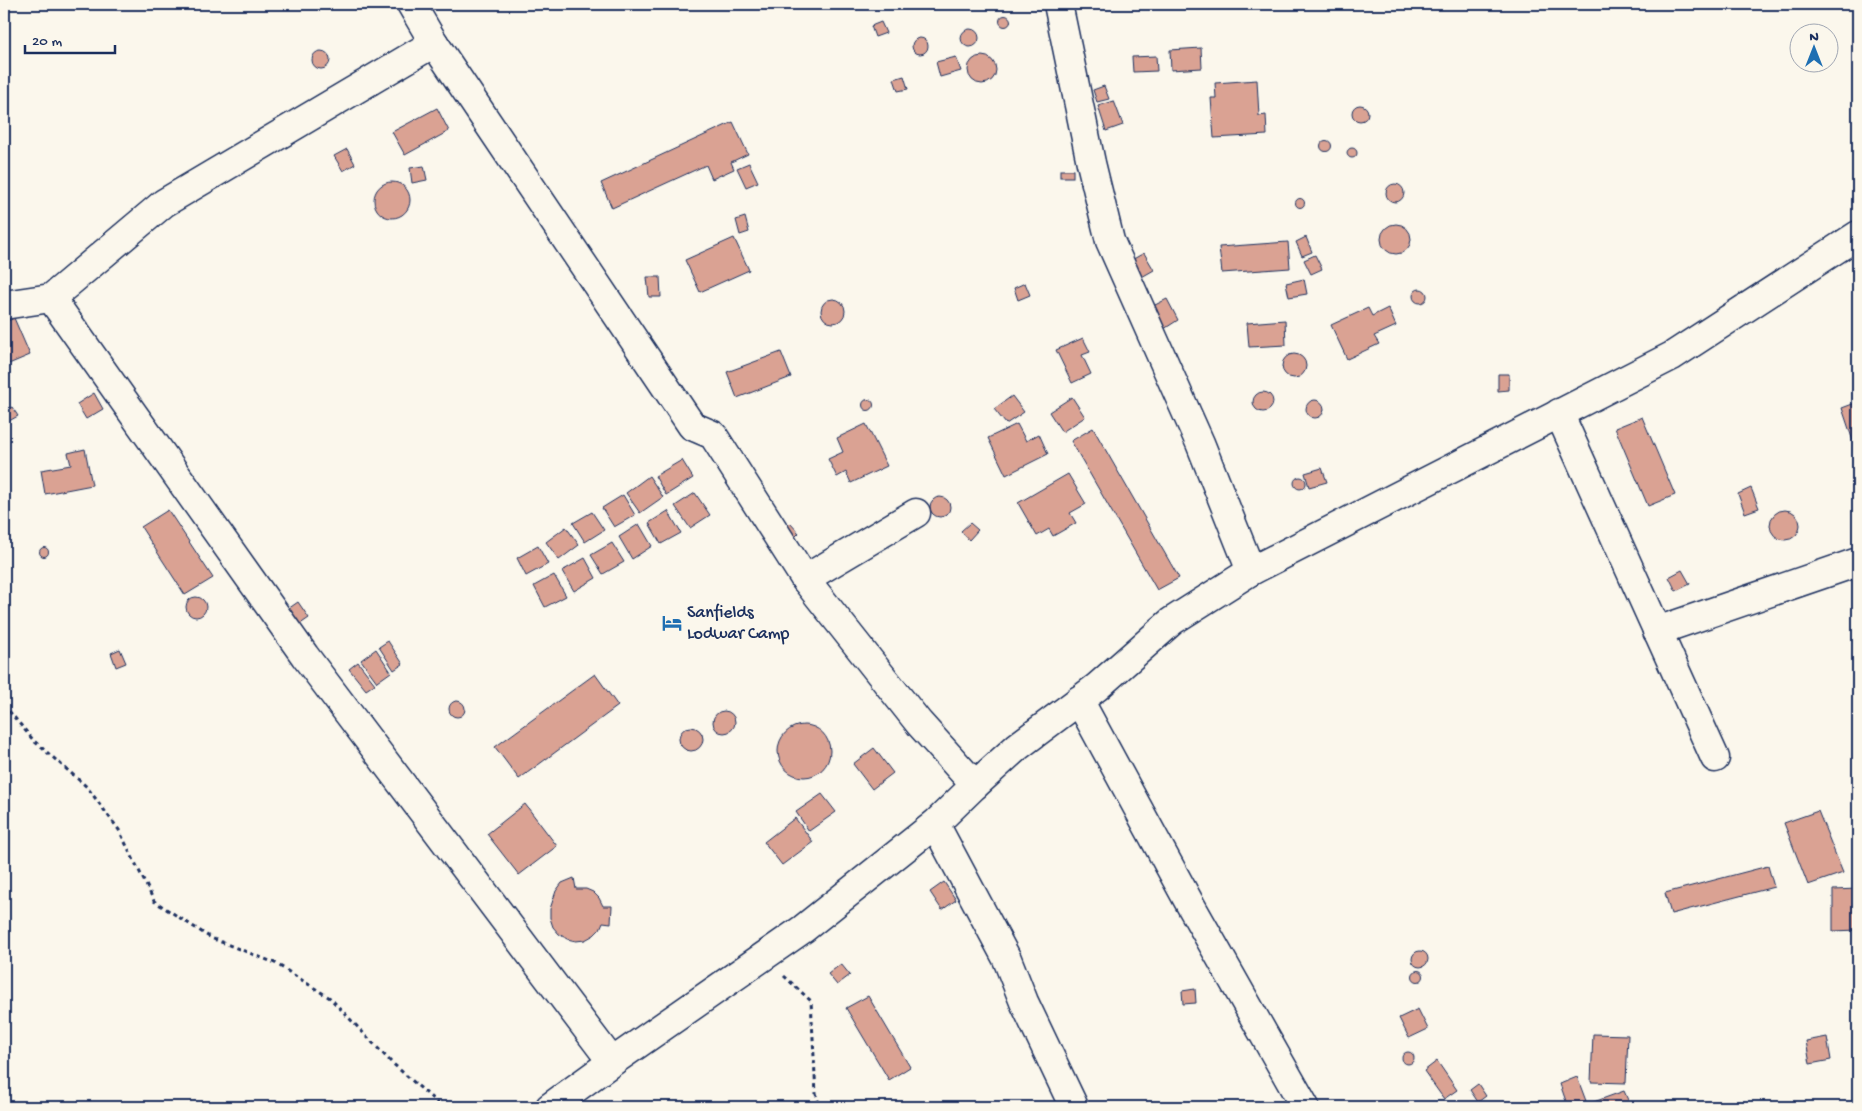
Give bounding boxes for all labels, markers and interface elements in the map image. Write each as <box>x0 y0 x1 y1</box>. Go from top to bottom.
scale bar <box>25 22 115 54</box>
north arrow <box>1790 22 1840 72</box>
text: N <box>1809 29 1819 46</box>
text: 20 m <box>32 33 62 51</box>
place label: Sanfields Lodwar Camp <box>687 603 790 645</box>
hotel icon: Sanfields Lodwar Camp <box>661 612 683 634</box>

